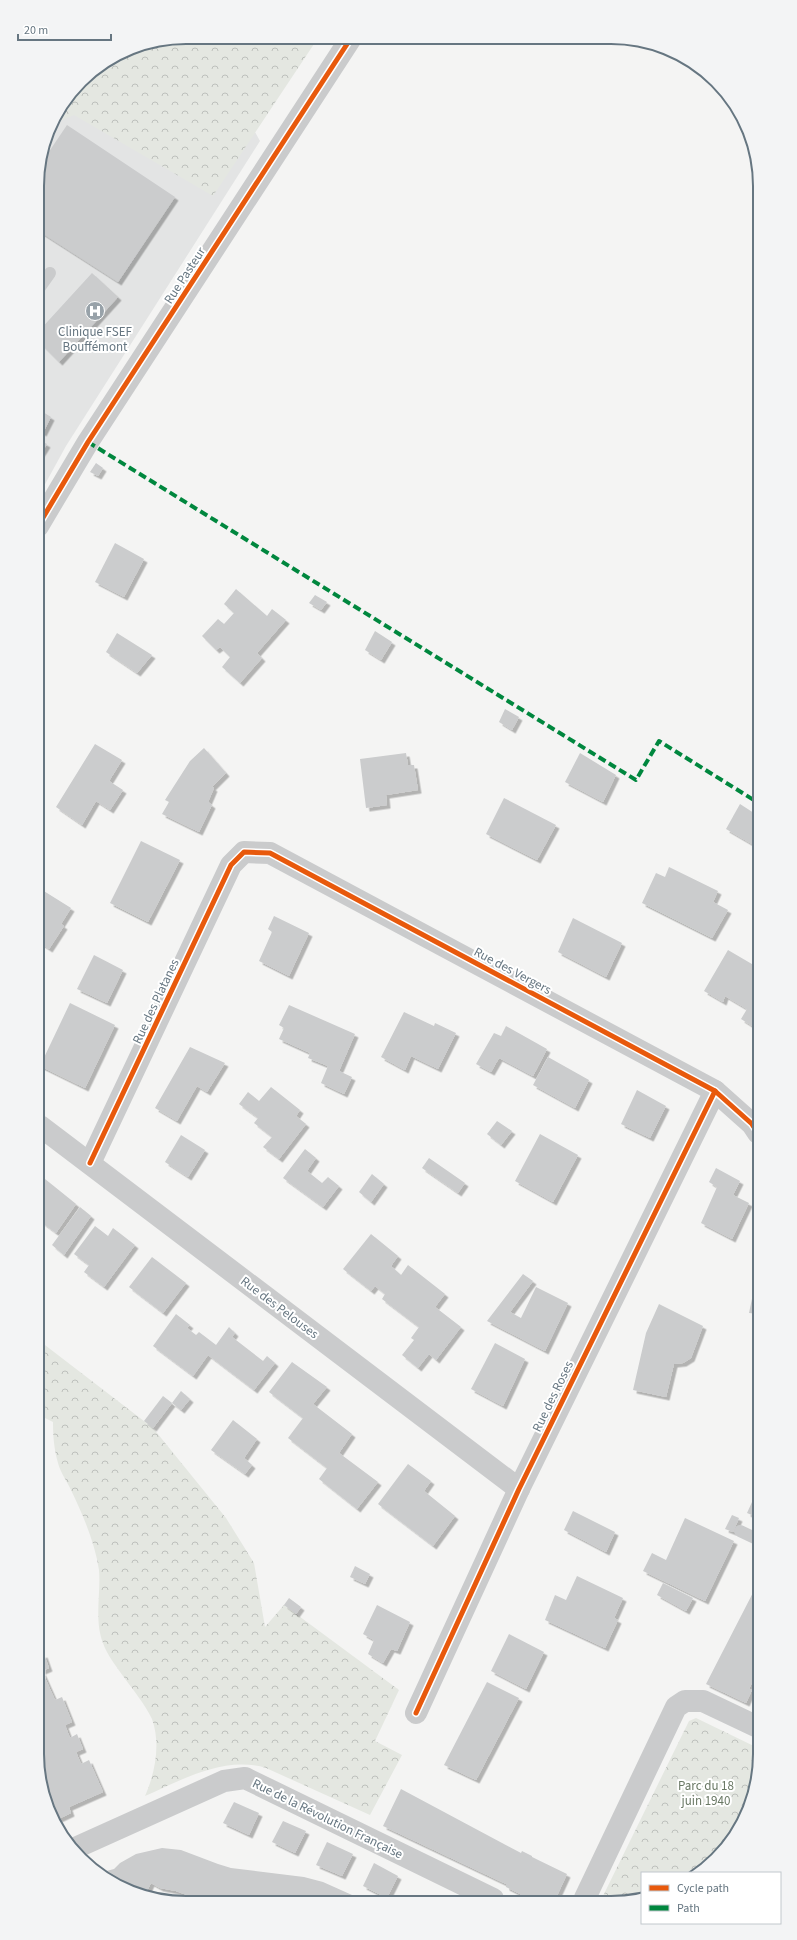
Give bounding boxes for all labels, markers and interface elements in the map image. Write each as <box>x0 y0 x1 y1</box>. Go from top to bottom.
scale bar <box>18 16 111 42</box>
text: 20 m <box>24 22 48 39</box>
street label: Rue Pasteur <box>160 243 210 307</box>
hospital icon: Clinique FSEF Bouffémont <box>84 300 106 322</box>
place label: Clinique FSEF Bouffémont <box>58 323 133 356</box>
street label: Rue des Vergers <box>471 943 555 999</box>
street label: Rue des Platanes <box>128 955 184 1047</box>
street label: Rue des Pelouses <box>237 1272 323 1343</box>
street label: Rue des Roses <box>528 1357 578 1435</box>
street label: Rue de la Révolution Française <box>249 1775 406 1863</box>
park label: Parc du 18 juin 1940 <box>678 1777 734 1810</box>
legend <box>641 1872 781 1924</box>
text: Cycle path <box>677 1880 729 1897</box>
text: Path <box>677 1900 700 1917</box>

